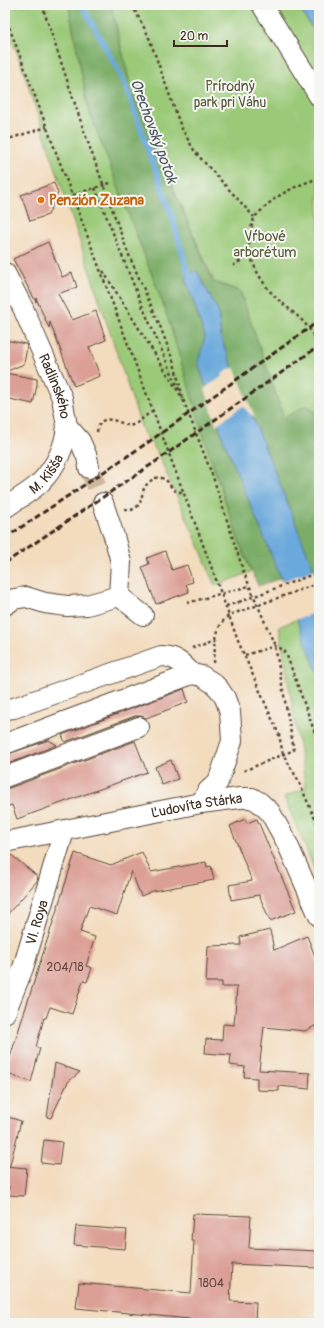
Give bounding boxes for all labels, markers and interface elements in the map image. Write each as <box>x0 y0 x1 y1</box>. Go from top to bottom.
scale bar <box>174 22 227 48</box>
text: 20 m <box>180 29 209 44</box>
water label: Orechovský potok <box>126 76 182 188</box>
park label: Prírodný park pri Váhu <box>194 78 266 111</box>
place label: Penzión Zuzana <box>49 192 145 209</box>
marker: Penzión Zuzana <box>36 195 46 205</box>
park label: Vŕbové arborétum <box>233 228 297 261</box>
street label: Radlinského <box>35 351 74 421</box>
street label: M. Kišša <box>26 452 67 498</box>
street label: Ľudovíta Stárka <box>149 790 243 822</box>
street label: Vl. Roya <box>22 898 52 947</box>
house number: 204/18 <box>47 960 83 975</box>
house number: 1804 <box>198 1276 224 1291</box>

